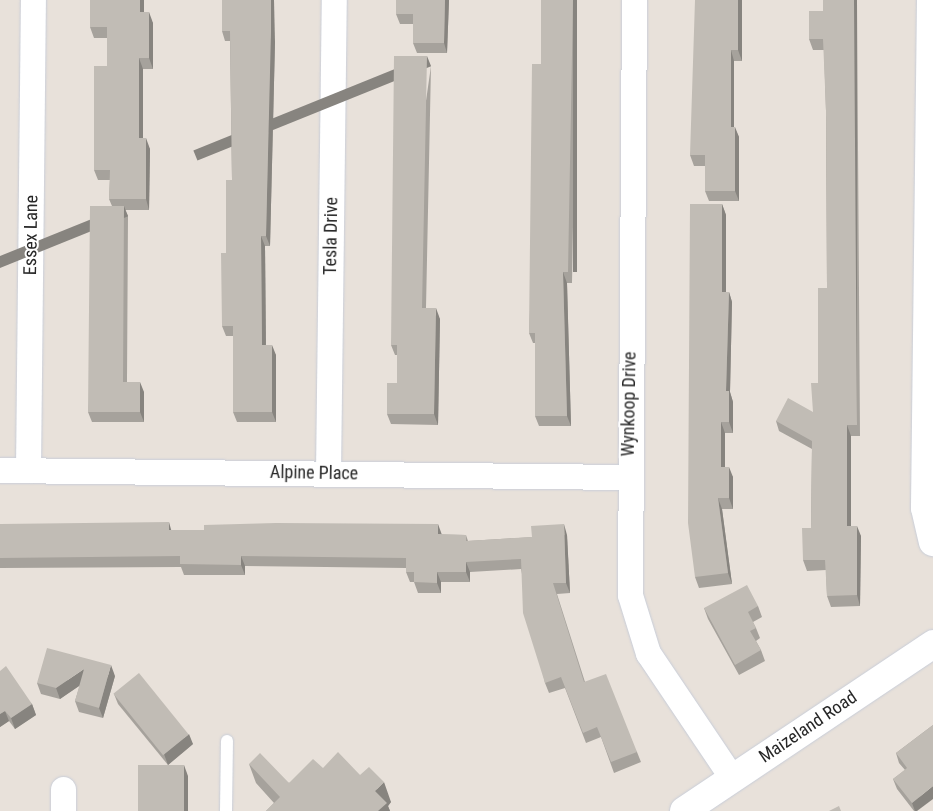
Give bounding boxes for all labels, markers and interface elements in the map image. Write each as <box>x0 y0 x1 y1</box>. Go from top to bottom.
street label: Essex Lane <box>20 195 42 275</box>
street label: Tesla Drive <box>320 197 342 275</box>
street label: Wynkoop Drive <box>617 351 641 457</box>
street label: Alpine Place <box>270 461 358 485</box>
street label: Maizeland Road <box>755 686 861 768</box>

